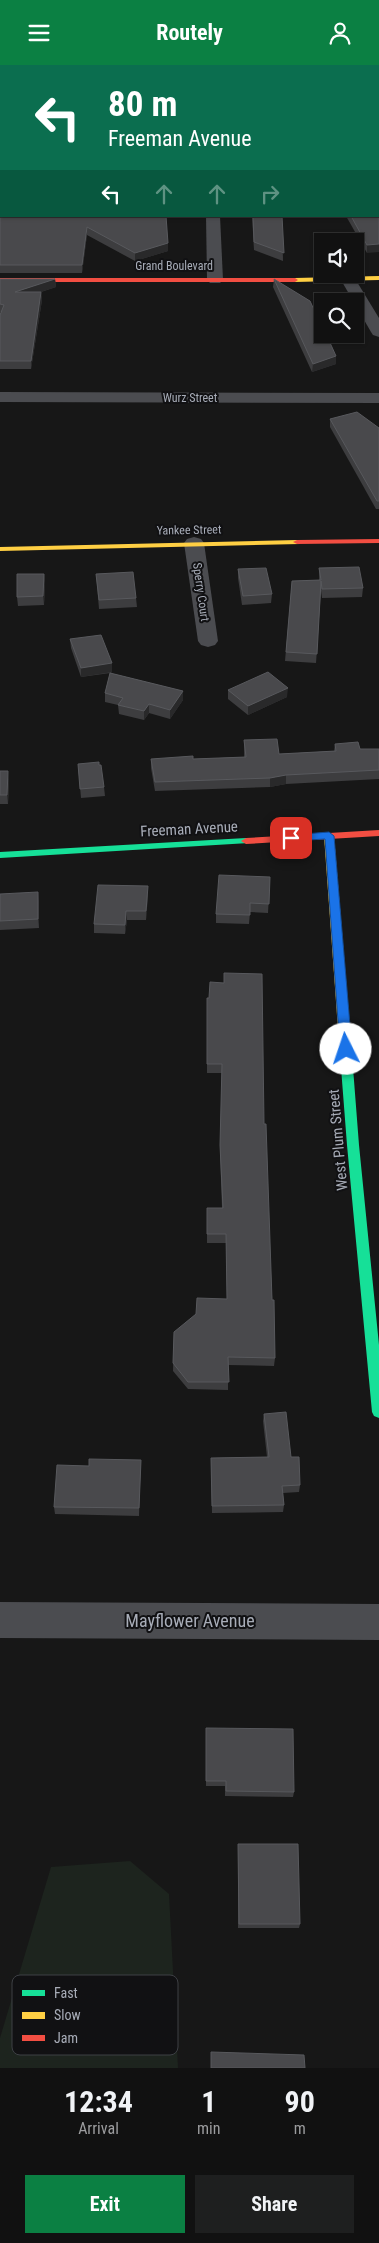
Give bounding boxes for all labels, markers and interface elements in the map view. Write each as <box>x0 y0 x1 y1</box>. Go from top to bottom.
icon: menu <box>25 19 53 47</box>
icon: person <box>326 19 354 47</box>
text: Routely <box>156 20 223 45</box>
text: 80 m <box>108 84 177 125</box>
icon: left <box>25 85 90 150</box>
text: Freeman Avenue <box>108 126 252 151</box>
icon: left <box>97 180 125 208</box>
icon: ahead <box>150 180 178 208</box>
icon: ahead <box>203 180 231 208</box>
icon: right <box>256 180 284 208</box>
map controls <box>314 233 364 343</box>
button: sound <box>314 233 364 283</box>
street label: Grand Boulevard <box>135 259 213 273</box>
button: search <box>314 293 364 343</box>
street label: Wurz Street <box>163 391 218 405</box>
street label: Yankee Street <box>156 522 222 538</box>
street label: Sperry Court <box>190 562 212 623</box>
street label: Freeman Avenue <box>140 817 238 841</box>
pin <box>270 817 312 859</box>
icon: arrive <box>277 824 305 852</box>
position arrow <box>319 1022 371 1074</box>
street label: West Plum Street <box>325 1088 351 1192</box>
street label: Mayflower Avenue <box>125 1610 255 1631</box>
legend <box>12 1975 178 2055</box>
text: Fast <box>54 1985 78 2001</box>
text: Slow <box>54 2007 81 2023</box>
text: Jam <box>54 2030 78 2046</box>
text: 12:34 <box>64 2084 133 2119</box>
text: 1 <box>201 2084 216 2119</box>
text: 90 <box>285 2084 315 2119</box>
text: Arrival <box>78 2119 119 2138</box>
text: min <box>197 2119 220 2138</box>
text: m <box>294 2119 306 2138</box>
button: Exit <box>25 2175 185 2233</box>
button: Share <box>195 2175 354 2233</box>

